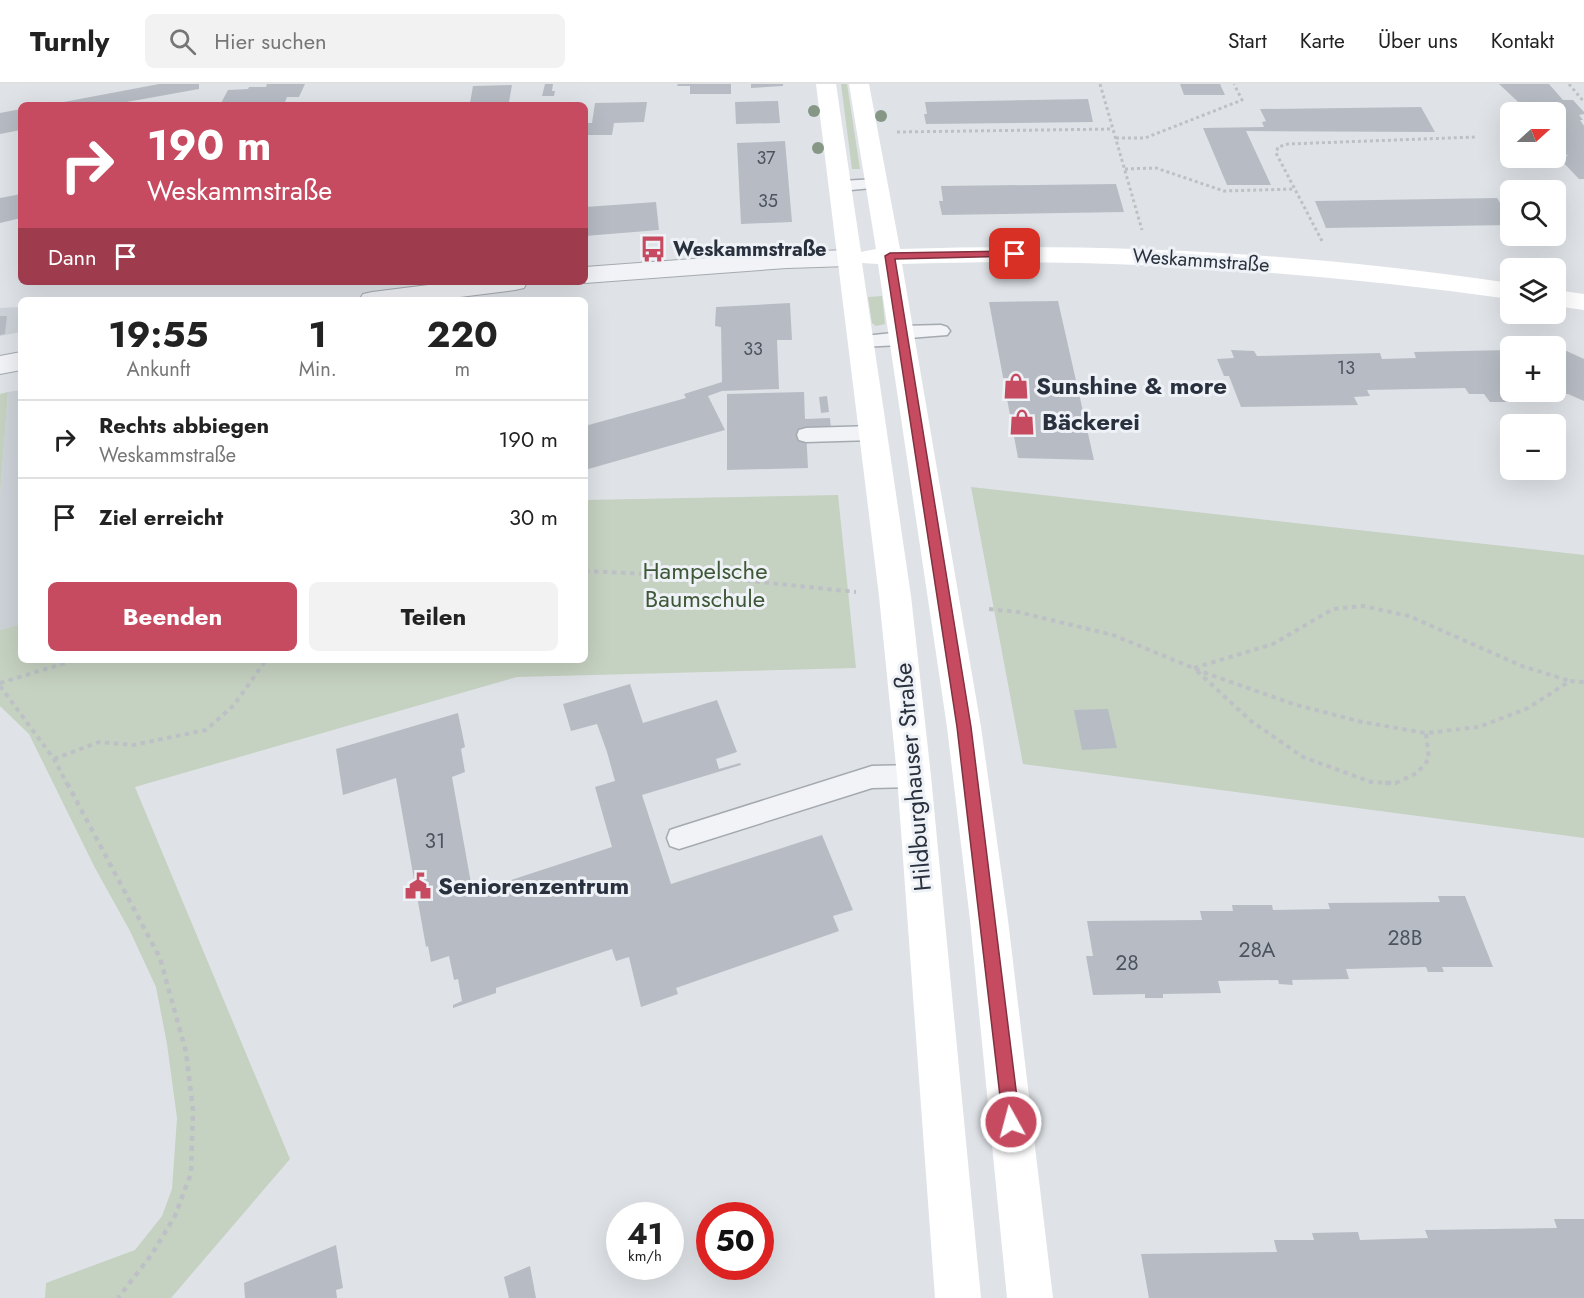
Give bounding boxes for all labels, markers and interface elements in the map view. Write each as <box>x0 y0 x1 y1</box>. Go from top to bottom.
search box <box>145 14 565 68</box>
text: Turnly <box>30 21 109 62</box>
icon: search <box>166 25 199 58</box>
text: Hier suchen <box>214 25 327 57</box>
text: Start <box>1228 26 1267 56</box>
text: Karte <box>1300 26 1345 56</box>
text: Über uns <box>1378 26 1458 56</box>
text: Kontakt <box>1491 26 1554 56</box>
north arrow <box>1500 102 1566 168</box>
map controls <box>1500 102 1566 480</box>
text: 190 m <box>147 115 271 176</box>
icon: right <box>48 126 126 204</box>
house number: 37 <box>756 145 776 171</box>
text: Weskammstraße <box>147 171 332 210</box>
button: search <box>1500 180 1566 246</box>
house number: 35 <box>758 188 778 214</box>
pin <box>989 228 1040 279</box>
bus stop icon: Weskammstraße <box>638 234 668 264</box>
place label: Weskammstraße <box>673 235 826 264</box>
icon: arrive <box>998 237 1031 270</box>
icon: arrive <box>109 240 142 273</box>
text: Dann <box>48 241 97 273</box>
street label: Weskammstraße <box>1132 241 1270 280</box>
button: layers <box>1500 258 1566 324</box>
text: 19:55 <box>108 308 209 360</box>
text: 1 <box>309 308 327 360</box>
text: 220 <box>427 308 498 360</box>
house number: 33 <box>743 336 763 362</box>
button: + <box>1500 336 1566 402</box>
text: Ankunft <box>126 355 190 384</box>
text: Min. <box>299 355 337 384</box>
text: m <box>455 355 470 384</box>
house number: 13 <box>1337 355 1355 381</box>
place label: Sunshine & more <box>1036 368 1227 403</box>
shop icon: Sunshine & more <box>1001 371 1031 401</box>
place label: Bäckerei <box>1042 404 1140 439</box>
shop icon: Bäckerei <box>1007 407 1037 437</box>
text: Rechts abbiegen <box>99 409 269 441</box>
button: − <box>1500 414 1566 480</box>
icon: right <box>48 423 81 456</box>
text: 190 m <box>498 423 558 455</box>
text: Weskammstraße <box>99 441 236 470</box>
icon: arrive <box>48 501 81 534</box>
text: Ziel erreicht <box>99 501 223 533</box>
text: 30 m <box>509 501 558 533</box>
park label: Hampelsche Baumschule <box>642 553 768 616</box>
button: Beenden <box>48 582 297 651</box>
button: Teilen <box>309 582 558 651</box>
street label: Hildburghauser Straße <box>885 661 940 893</box>
house number: 31 <box>425 826 445 856</box>
place label: Seniorenzentrum <box>438 868 629 903</box>
public building icon: Seniorenzentrum <box>403 871 433 901</box>
house number: 28B <box>1387 923 1423 953</box>
house number: 28A <box>1239 935 1276 965</box>
house number: 28 <box>1115 948 1139 978</box>
position arrow <box>979 1090 1043 1154</box>
speed limit sign: 50 <box>696 1202 774 1280</box>
text: 41 <box>627 1212 663 1255</box>
text: km/h <box>628 1245 662 1267</box>

